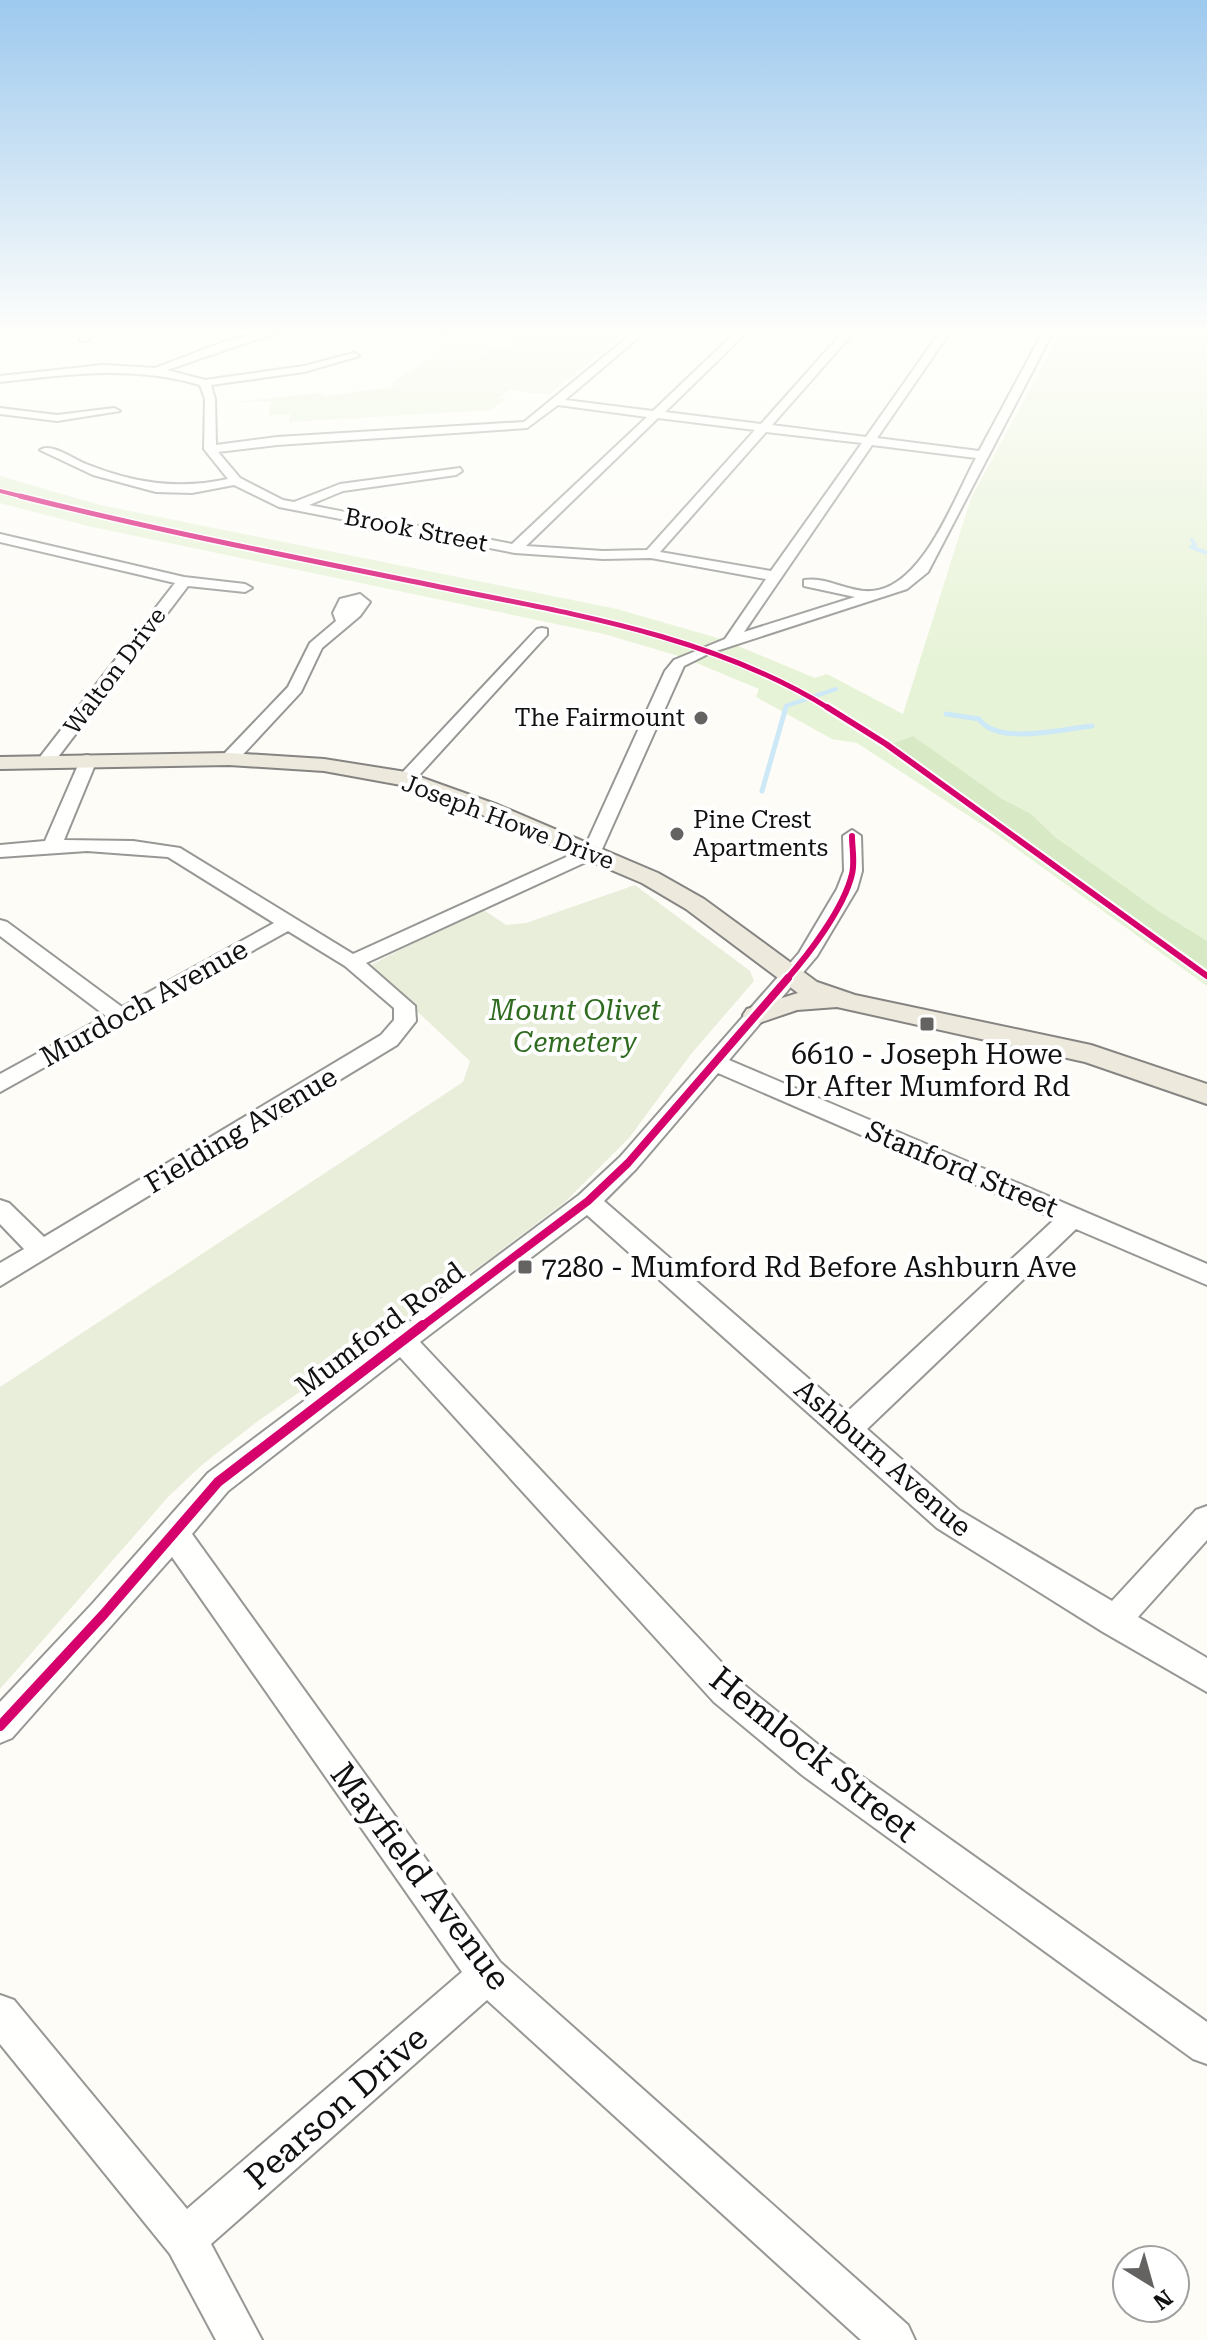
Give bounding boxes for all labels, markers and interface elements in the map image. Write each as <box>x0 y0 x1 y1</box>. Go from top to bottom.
street label: Brook Street <box>342 502 490 558</box>
street label: Walton Drive <box>58 602 172 740</box>
place label: The Fairmount <box>514 704 685 732</box>
marker: The Fairmount <box>692 709 710 727</box>
street label: Joseph Howe Drive <box>398 769 618 875</box>
place label: Pine Crest Apartments <box>693 806 828 862</box>
marker: Pine Crest Apartments <box>668 825 686 843</box>
street label: Murdoch Avenue <box>35 932 253 1074</box>
park label: Mount Olivet Cemetery <box>488 994 661 1059</box>
marker: 6610 - Joseph Howe Dr After Mumford Rd <box>918 1015 936 1033</box>
place label: 6610 - Joseph Howe Dr After Mumford Rd <box>784 1038 1070 1103</box>
street label: Fielding Avenue <box>139 1060 343 1200</box>
street label: Stanford Street <box>861 1114 1063 1224</box>
place label: 7280 - Mumford Rd Before Ashburn Ave <box>541 1251 1077 1284</box>
street label: Mumford Road <box>289 1255 471 1403</box>
marker: 7280 - Mumford Rd Before Ashburn Ave <box>516 1258 534 1276</box>
street label: Ashburn Avenue <box>788 1372 978 1544</box>
street label: Hemlock Street <box>702 1658 926 1850</box>
street label: Mayfield Avenue <box>323 1755 519 1997</box>
street label: Pearson Drive <box>237 2017 435 2197</box>
north arrow <box>1111 2244 1191 2324</box>
text: N <box>1148 2284 1177 2315</box>

